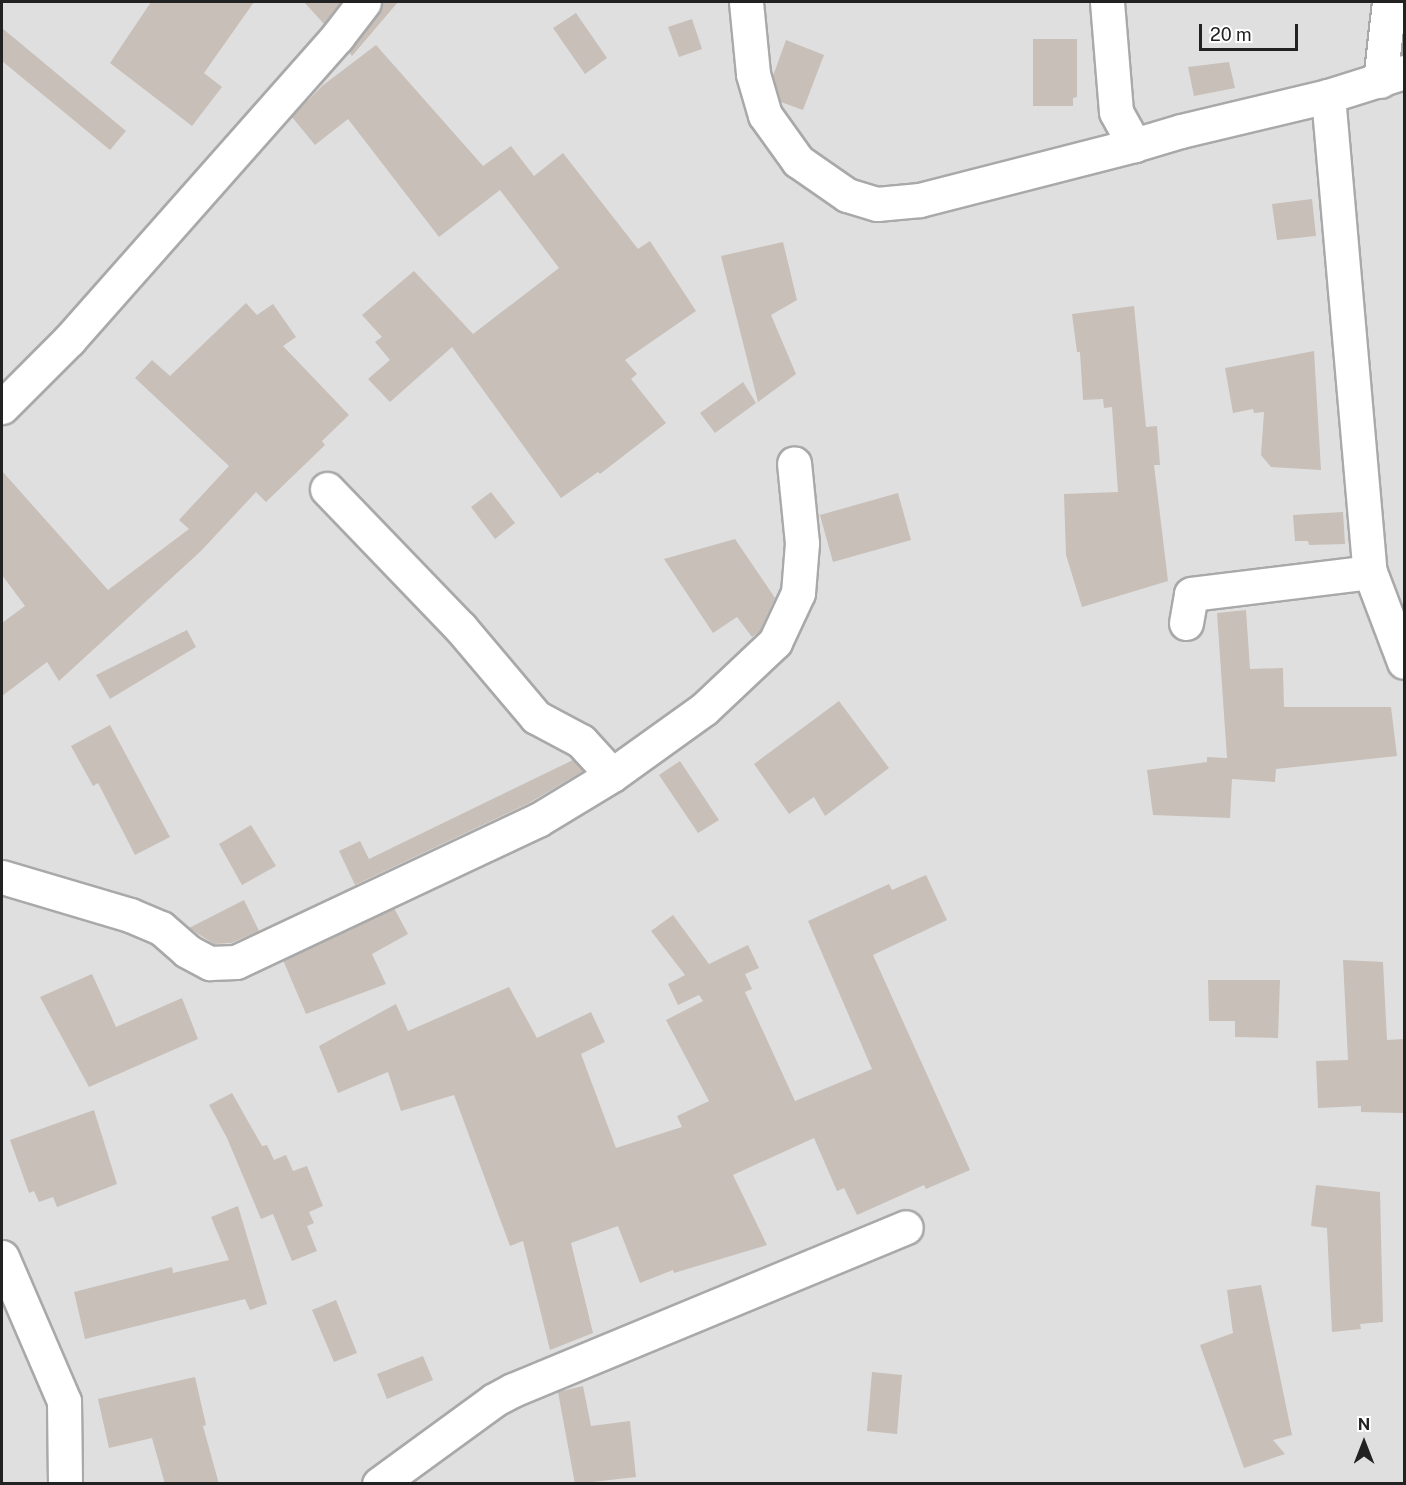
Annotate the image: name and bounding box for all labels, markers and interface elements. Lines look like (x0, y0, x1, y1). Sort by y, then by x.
scale bar (1202, 12, 1301, 50)
text: 20 m (1210, 24, 1252, 45)
north arrow (1334, 1413, 1394, 1473)
text: N (1358, 1415, 1370, 1434)

